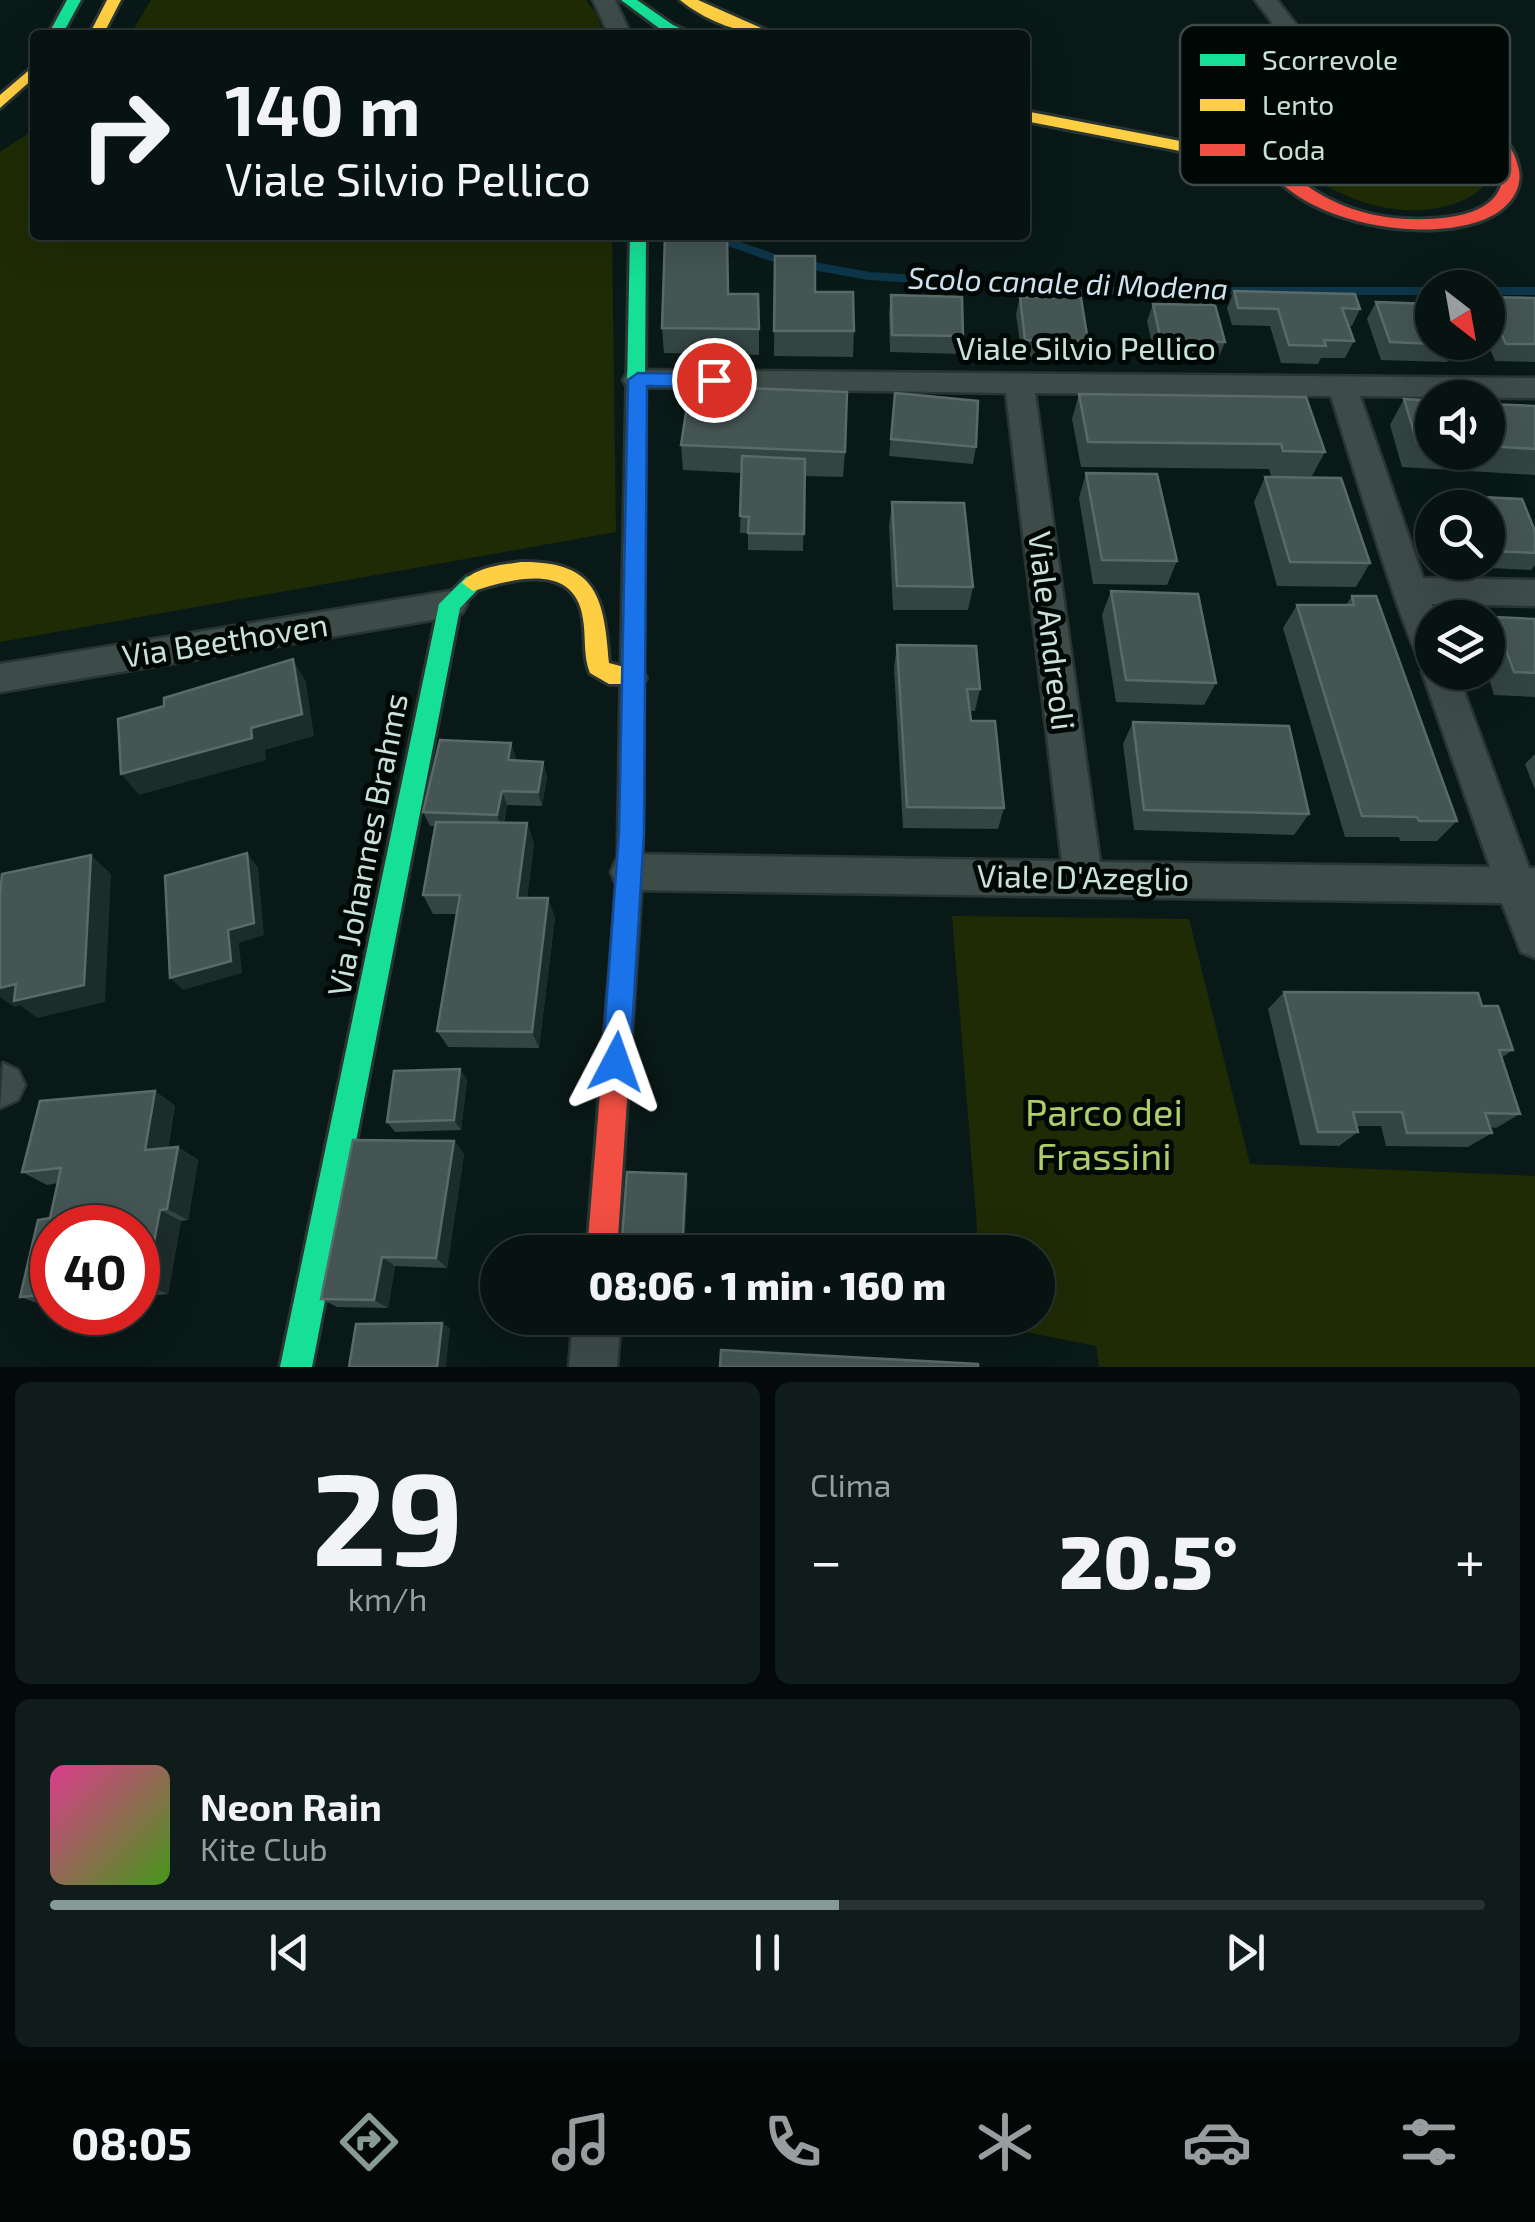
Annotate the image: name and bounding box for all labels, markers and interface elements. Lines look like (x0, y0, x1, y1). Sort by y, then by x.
legend (1180, 25, 1510, 185)
text: Scorrevole (1262, 42, 1398, 76)
text: 140 m (225, 66, 421, 150)
icon: right (60, 70, 190, 200)
text: Lento (1262, 87, 1334, 121)
text: Coda (1262, 132, 1325, 166)
text: Viale Silvio Pellico (225, 151, 591, 205)
water label: Scolo canale di Modena (907, 258, 1229, 306)
north arrow (1415, 270, 1505, 360)
map controls (1415, 270, 1505, 690)
street label: Viale Silvio Pellico (956, 328, 1216, 366)
pin (672, 338, 757, 423)
icon: arrive (687, 353, 742, 408)
button: sound (1415, 380, 1505, 470)
button: search (1415, 490, 1505, 580)
street label: Viale Andreoli (1022, 529, 1084, 732)
button: layers (1415, 600, 1505, 690)
street label: Via Beethoven (119, 604, 330, 674)
street label: Via Johannes Brahms (318, 690, 414, 999)
street label: Viale D'Azeglio (977, 855, 1190, 897)
position arrow (564, 1010, 668, 1114)
park label: Parco dei Frassini (1025, 1088, 1183, 1178)
speed limit sign: 40 (30, 1205, 160, 1335)
text: 08:06 · 1 min · 160 m (589, 1262, 946, 1308)
text: 29 (311, 1436, 464, 1592)
text: Clima (810, 1465, 891, 1503)
text: 20.5° (1059, 1514, 1238, 1604)
text: − (810, 1526, 842, 1592)
text: + (1455, 1526, 1485, 1592)
text: km/h (348, 1579, 427, 1617)
text: Neon Rain (200, 1783, 382, 1829)
text: Kite Club (200, 1829, 328, 1867)
icon: previous (262, 1925, 317, 1980)
icon: pause (740, 1925, 795, 1980)
icon: next (1218, 1925, 1273, 1980)
icon: directions (334, 2107, 404, 2177)
icon: music (546, 2107, 616, 2177)
icon: phone (758, 2107, 828, 2177)
icon: climate (970, 2107, 1040, 2177)
icon: car (1182, 2107, 1252, 2177)
icon: filters (1394, 2107, 1464, 2177)
text: 08:05 (71, 2115, 192, 2169)

